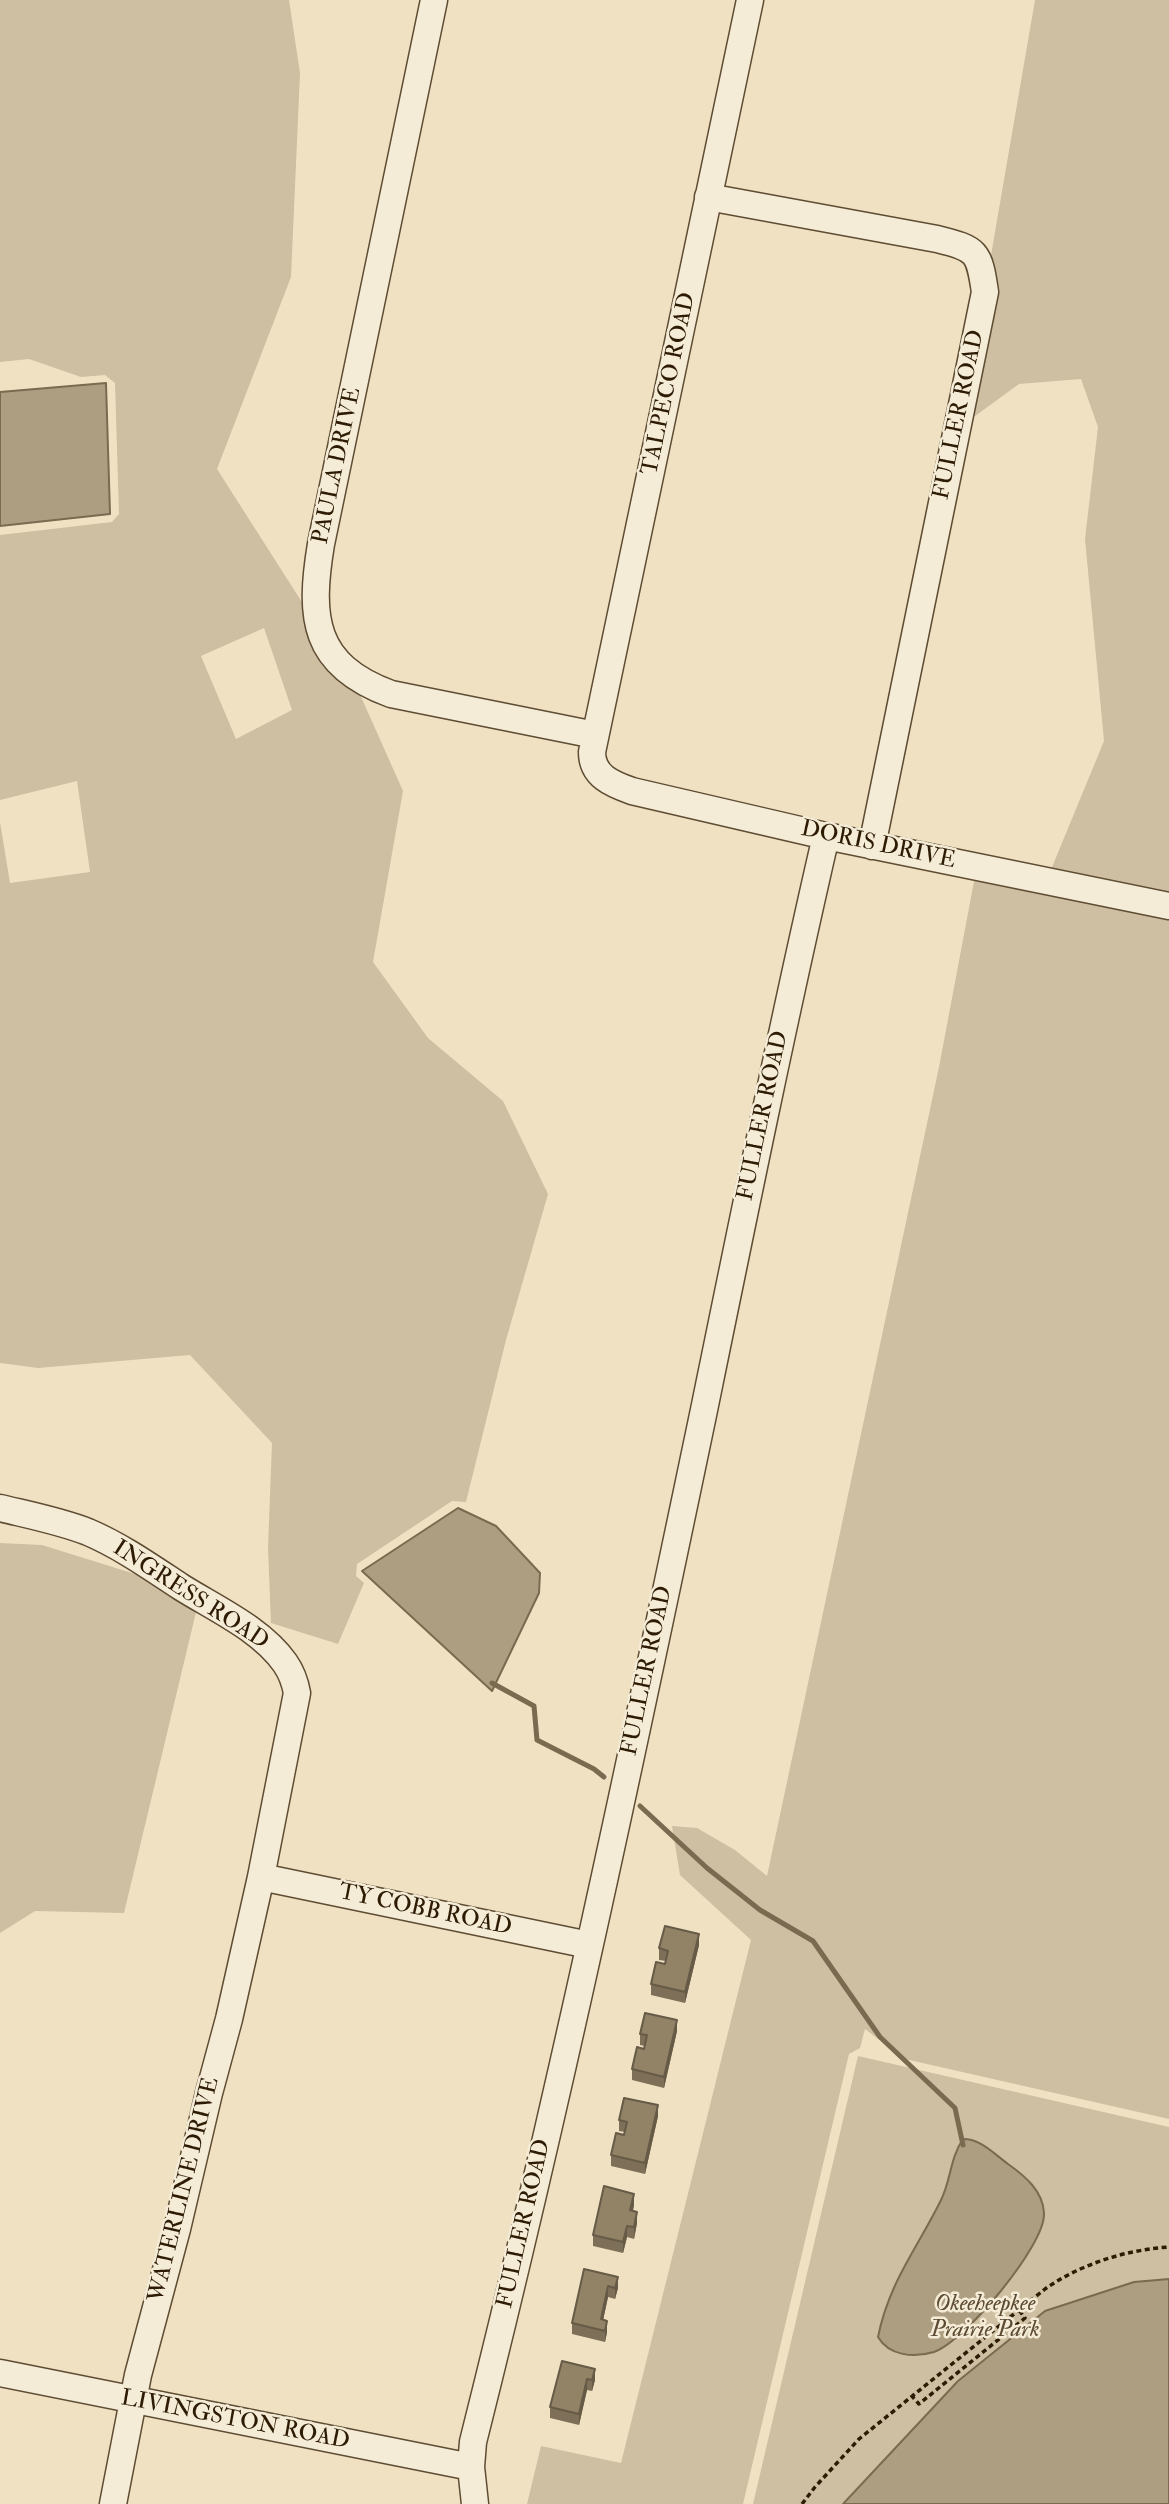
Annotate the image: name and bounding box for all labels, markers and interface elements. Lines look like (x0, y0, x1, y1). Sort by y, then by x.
street label: TALPECO ROAD (637, 290, 703, 478)
street label: FULLER ROAD (929, 328, 991, 502)
street label: PAULA DRIVE (308, 385, 368, 547)
street label: DORIS DRIVE (798, 816, 958, 876)
street label: FULLER ROAD (733, 1029, 795, 1203)
street label: INGRESS ROAD (107, 1535, 273, 1657)
street label: FULLER ROAD (617, 1584, 679, 1758)
street label: TY COBB ROAD (336, 1879, 514, 1943)
street label: WATERLINE DRIVE (144, 2075, 226, 2305)
street label: FULLER ROAD (492, 2137, 558, 2311)
park label: Okeeheepkee Prairie Park (931, 2291, 1039, 2345)
street label: LIVINGSTON ROAD (118, 2385, 352, 2457)

